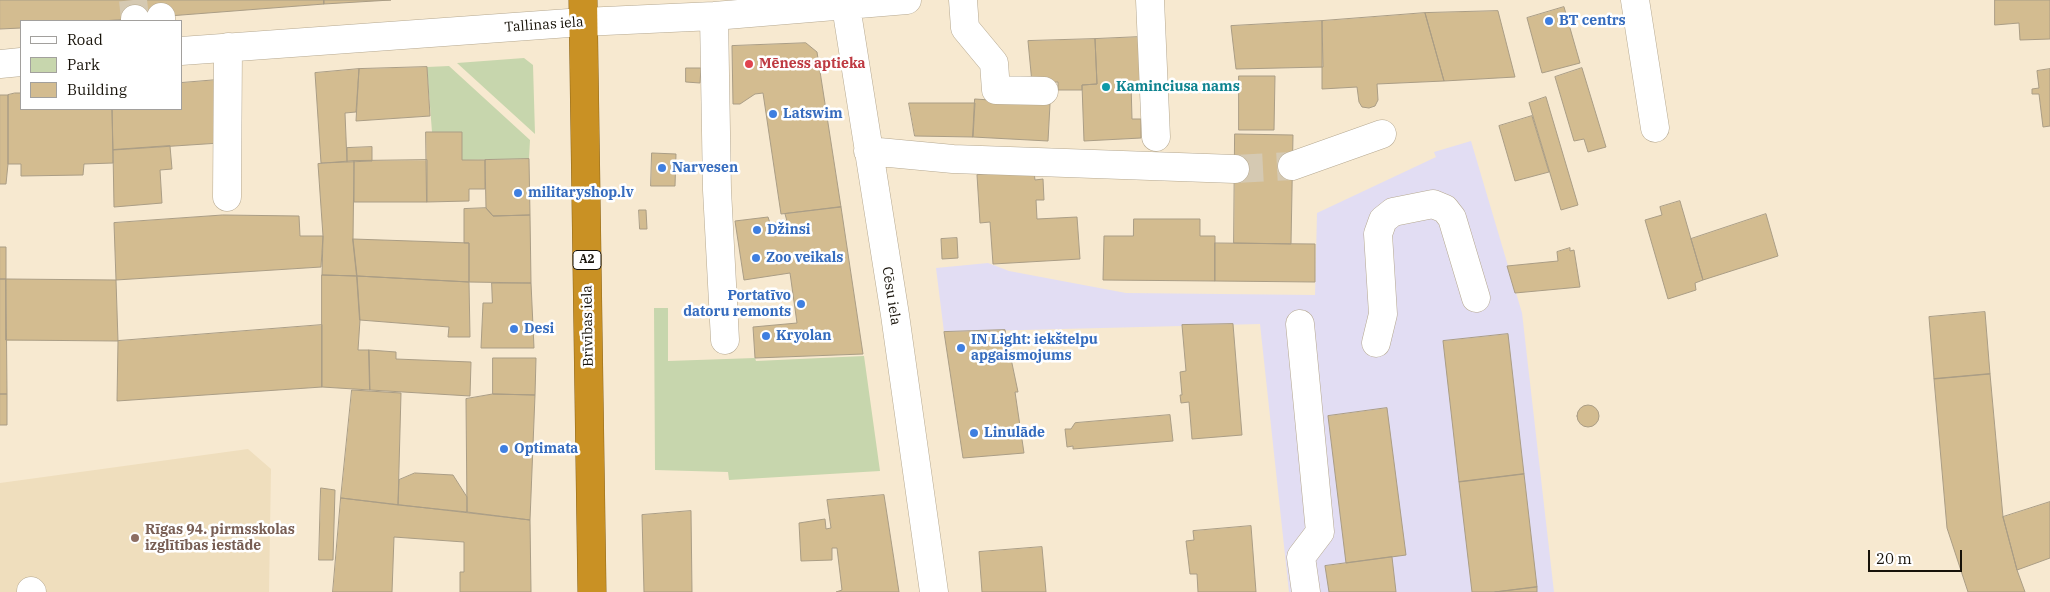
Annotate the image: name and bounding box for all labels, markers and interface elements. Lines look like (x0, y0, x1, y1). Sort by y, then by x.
place label: BT centrs (1559, 13, 1626, 29)
street label: Tallinas iela (504, 14, 584, 36)
marker: BT centrs (1543, 15, 1555, 27)
legend (20, 20, 182, 110)
text: Road (67, 30, 103, 49)
text: Park (67, 55, 100, 74)
place label: Mēness aptieka (759, 56, 866, 72)
marker: Mēness aptieka (743, 58, 755, 70)
place label: Kaminciusa nams (1116, 79, 1240, 95)
text: Building (67, 80, 127, 99)
marker: Kaminciusa nams (1100, 81, 1112, 93)
place label: Latswim (783, 106, 843, 122)
marker: Latswim (767, 108, 779, 120)
place label: Narvesen (672, 160, 738, 176)
marker: Narvesen (656, 162, 668, 174)
place label: militaryshop.lv (528, 185, 634, 201)
marker: militaryshop.lv (512, 187, 524, 199)
place label: Džinsi (767, 222, 811, 238)
marker: Džinsi (751, 224, 763, 236)
road number: A2 (573, 250, 601, 270)
place label: Zoo veikals (766, 250, 843, 266)
marker: Zoo veikals (750, 252, 762, 264)
street label: Cēsu iela (878, 266, 904, 326)
street label: Brīvības iela (579, 285, 597, 367)
place label: Portatīvo datoru remonts (683, 288, 791, 321)
marker: Portatīvo datoru remonts (795, 298, 807, 310)
place label: Desi (524, 321, 554, 337)
marker: Desi (508, 323, 520, 335)
place label: Kryolan (776, 328, 832, 344)
marker: Kryolan (760, 330, 772, 342)
place label: IN Light: iekštelpu apgaismojums (971, 332, 1098, 364)
marker: IN Light: iekštelpu apgaismojums (955, 342, 967, 354)
place label: Linulāde (984, 425, 1045, 441)
marker: Linulāde (968, 427, 980, 439)
place label: Optimata (514, 441, 578, 457)
marker: Optimata (498, 443, 510, 455)
place label: Rīgas 94. pirmsskolas izglītības iestāde (145, 522, 295, 554)
marker: Rīgas 94. pirmsskolas izglītības iestāde (129, 532, 141, 544)
scale bar (1870, 540, 1964, 572)
text: 20 m (1876, 549, 1912, 568)

